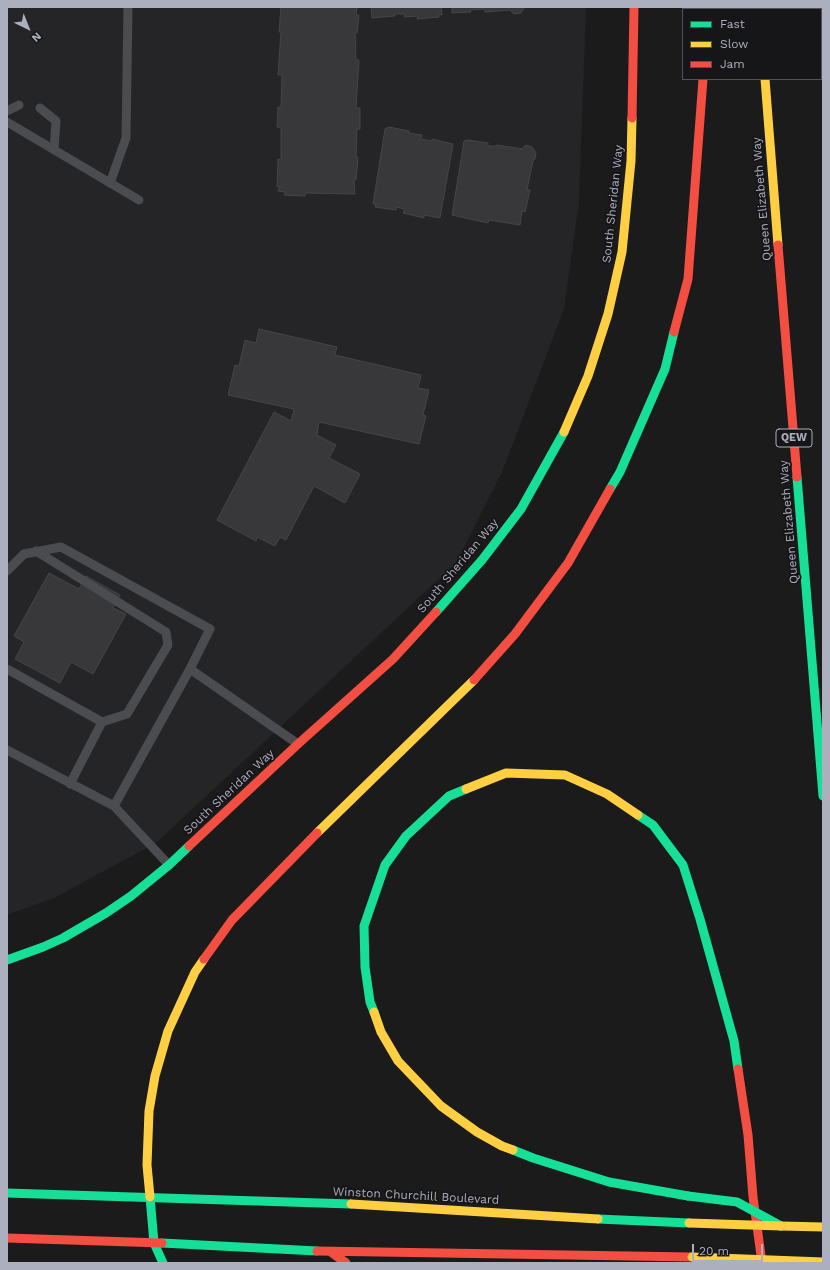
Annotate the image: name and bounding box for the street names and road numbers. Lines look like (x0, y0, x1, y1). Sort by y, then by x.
street label: Queen Elizabeth Way (749, 137, 775, 261)
street label: South Sheridan Way (600, 144, 626, 264)
road number: QEW (776, 429, 812, 447)
street label: Queen Elizabeth Way (776, 460, 802, 584)
street label: South Sheridan Way (414, 516, 502, 616)
street label: South Sheridan Way (181, 746, 277, 838)
street label: Winston Churchill Boulevard (332, 1184, 500, 1208)

